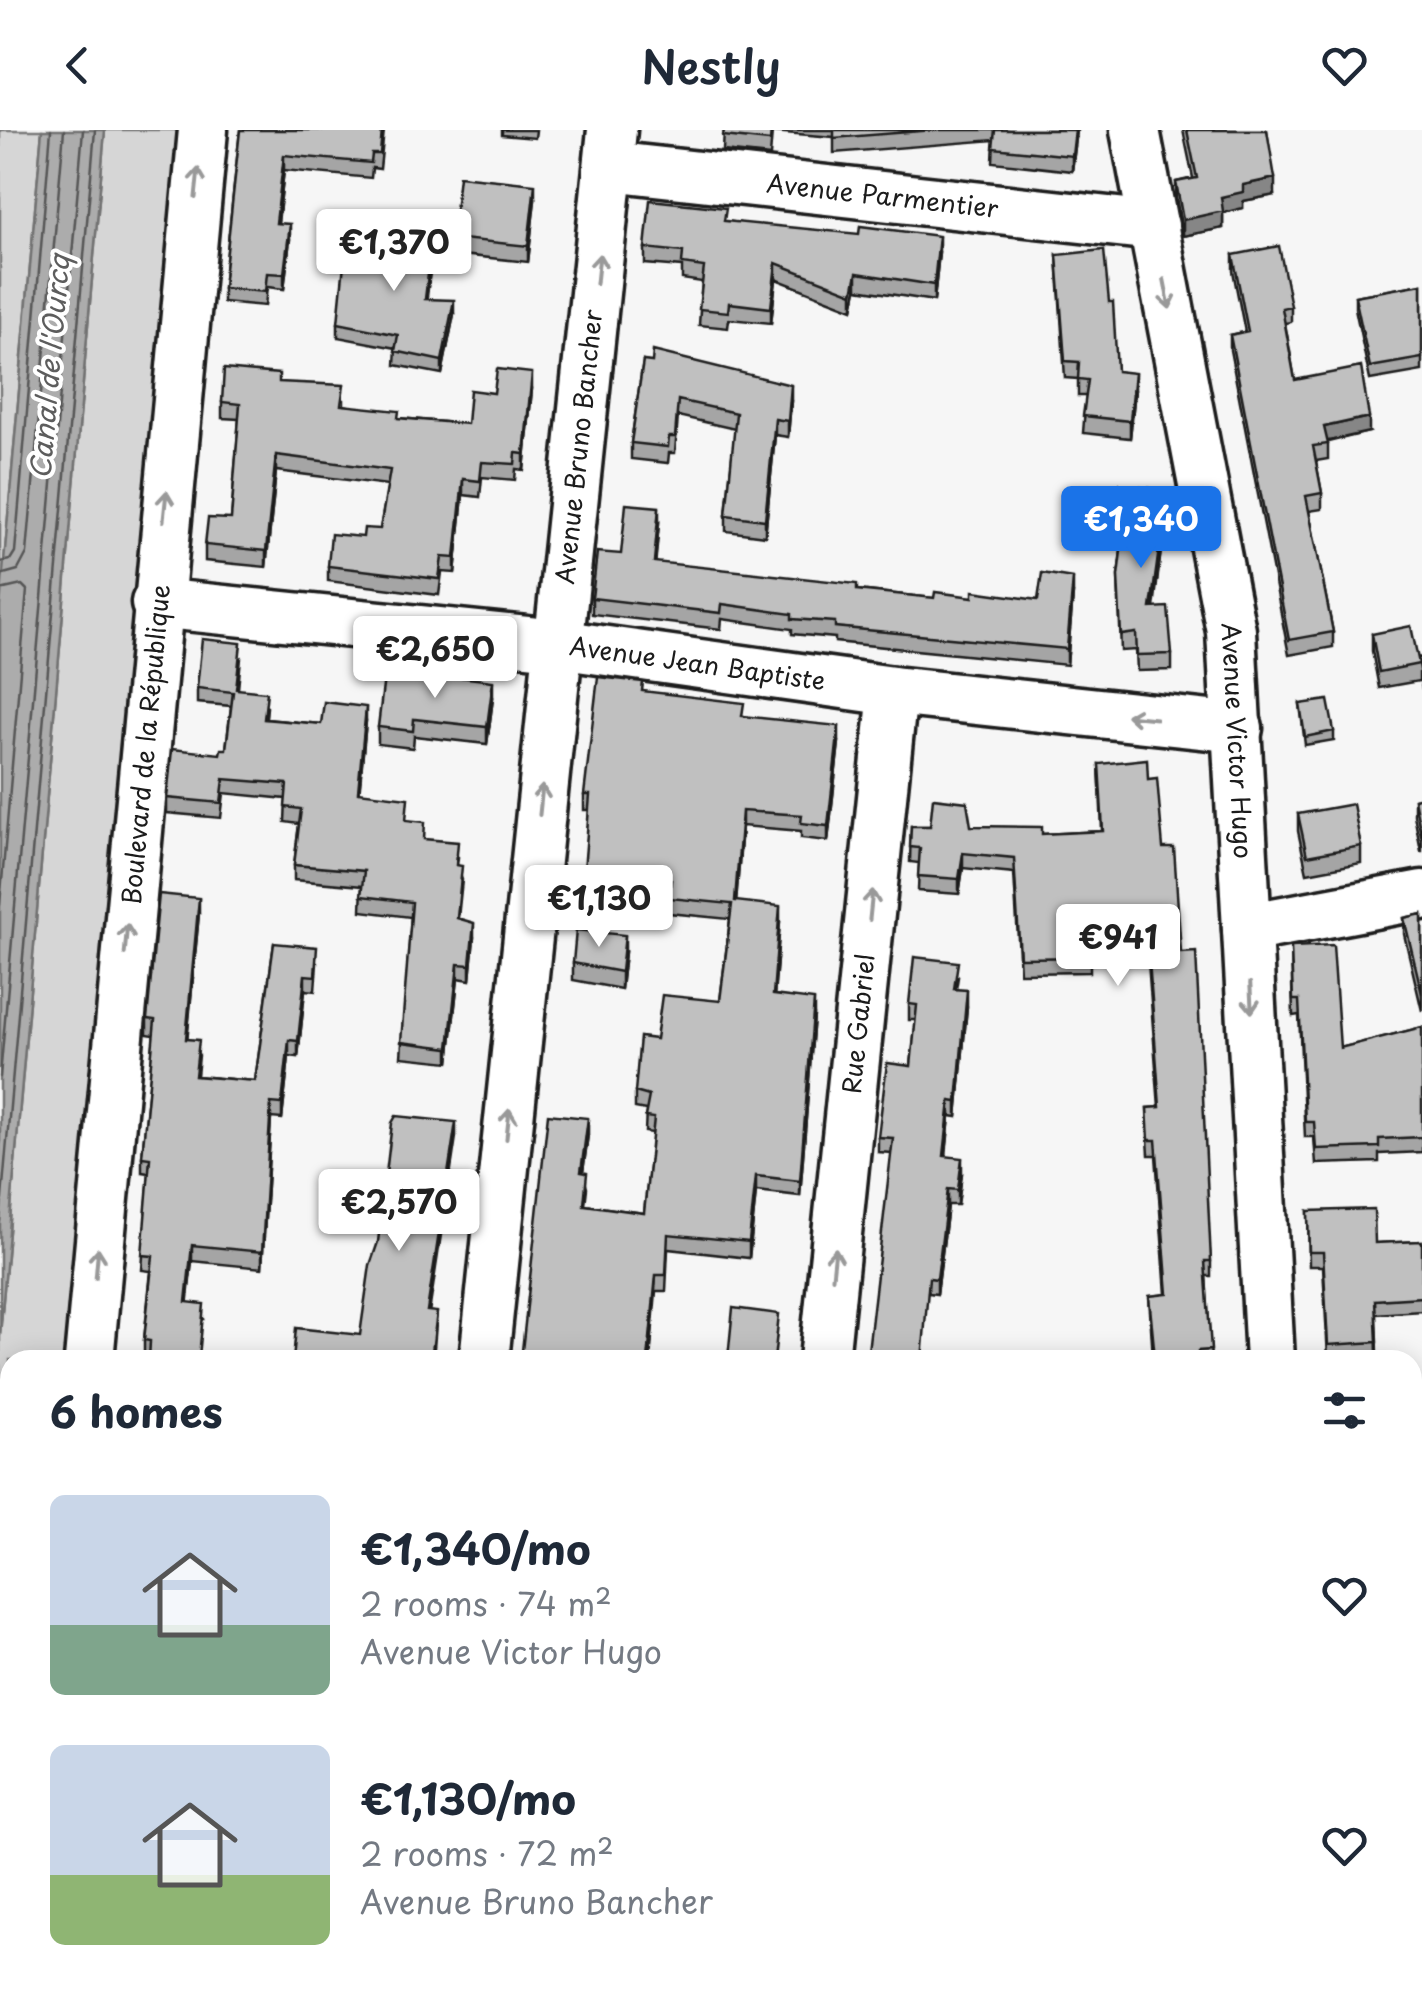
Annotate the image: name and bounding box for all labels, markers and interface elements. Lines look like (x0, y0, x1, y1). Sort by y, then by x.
text: Nestly (641, 31, 781, 99)
icon: back (50, 38, 105, 93)
icon: heart (1317, 38, 1372, 93)
street label: Avenue Parmentier (765, 163, 1001, 227)
one-way arrow (188, 167, 207, 199)
pin: €1,370 (313, 209, 475, 294)
text: €1,370 (338, 217, 450, 265)
water label: Canal de l'Ourcq (17, 250, 80, 481)
one-way arrow (589, 254, 608, 286)
one-way arrow (1158, 278, 1177, 310)
street label: Avenue Bruno Bancher (545, 307, 611, 586)
pin: €1,340 (1060, 486, 1222, 571)
one-way arrow (156, 491, 175, 523)
text: €1,340 (1083, 494, 1199, 542)
street label: Boulevard de la République (111, 583, 179, 906)
pin: €2,650 (354, 616, 516, 701)
street label: Avenue Victor Hugo (1213, 622, 1263, 860)
text: €2,650 (375, 624, 495, 672)
street label: Avenue Jean Baptiste (567, 626, 828, 699)
one-way arrow (1126, 708, 1158, 727)
one-way arrow (532, 785, 551, 817)
pin: €1,130 (518, 865, 680, 950)
text: €1,130 (547, 873, 651, 921)
one-way arrow (862, 889, 881, 922)
pin: €941 (1059, 904, 1177, 989)
text: €941 (1078, 912, 1158, 960)
one-way arrow (116, 924, 135, 956)
street label: Rue Gabriel (832, 952, 884, 1095)
one-way arrow (1242, 981, 1261, 1013)
one-way arrow (499, 1108, 518, 1140)
pin: €2,570 (318, 1169, 480, 1254)
text: €2,570 (341, 1177, 457, 1225)
one-way arrow (88, 1247, 107, 1279)
one-way arrow (825, 1247, 844, 1280)
text: 6 homes (50, 1379, 223, 1442)
icon: filters (1317, 1383, 1372, 1438)
text: €1,340/mo (360, 1516, 591, 1579)
icon: home (130, 1535, 250, 1655)
icon: heart (1317, 1568, 1372, 1623)
text: 2 rooms · 74 m² (360, 1579, 612, 1627)
text: Avenue Victor Hugo (360, 1627, 662, 1675)
text: €1,130/mo (360, 1766, 576, 1829)
icon: home (130, 1785, 250, 1905)
icon: heart (1317, 1818, 1372, 1873)
text: 2 rooms · 72 m² (360, 1829, 614, 1877)
text: Avenue Bruno Bancher (360, 1877, 713, 1925)

